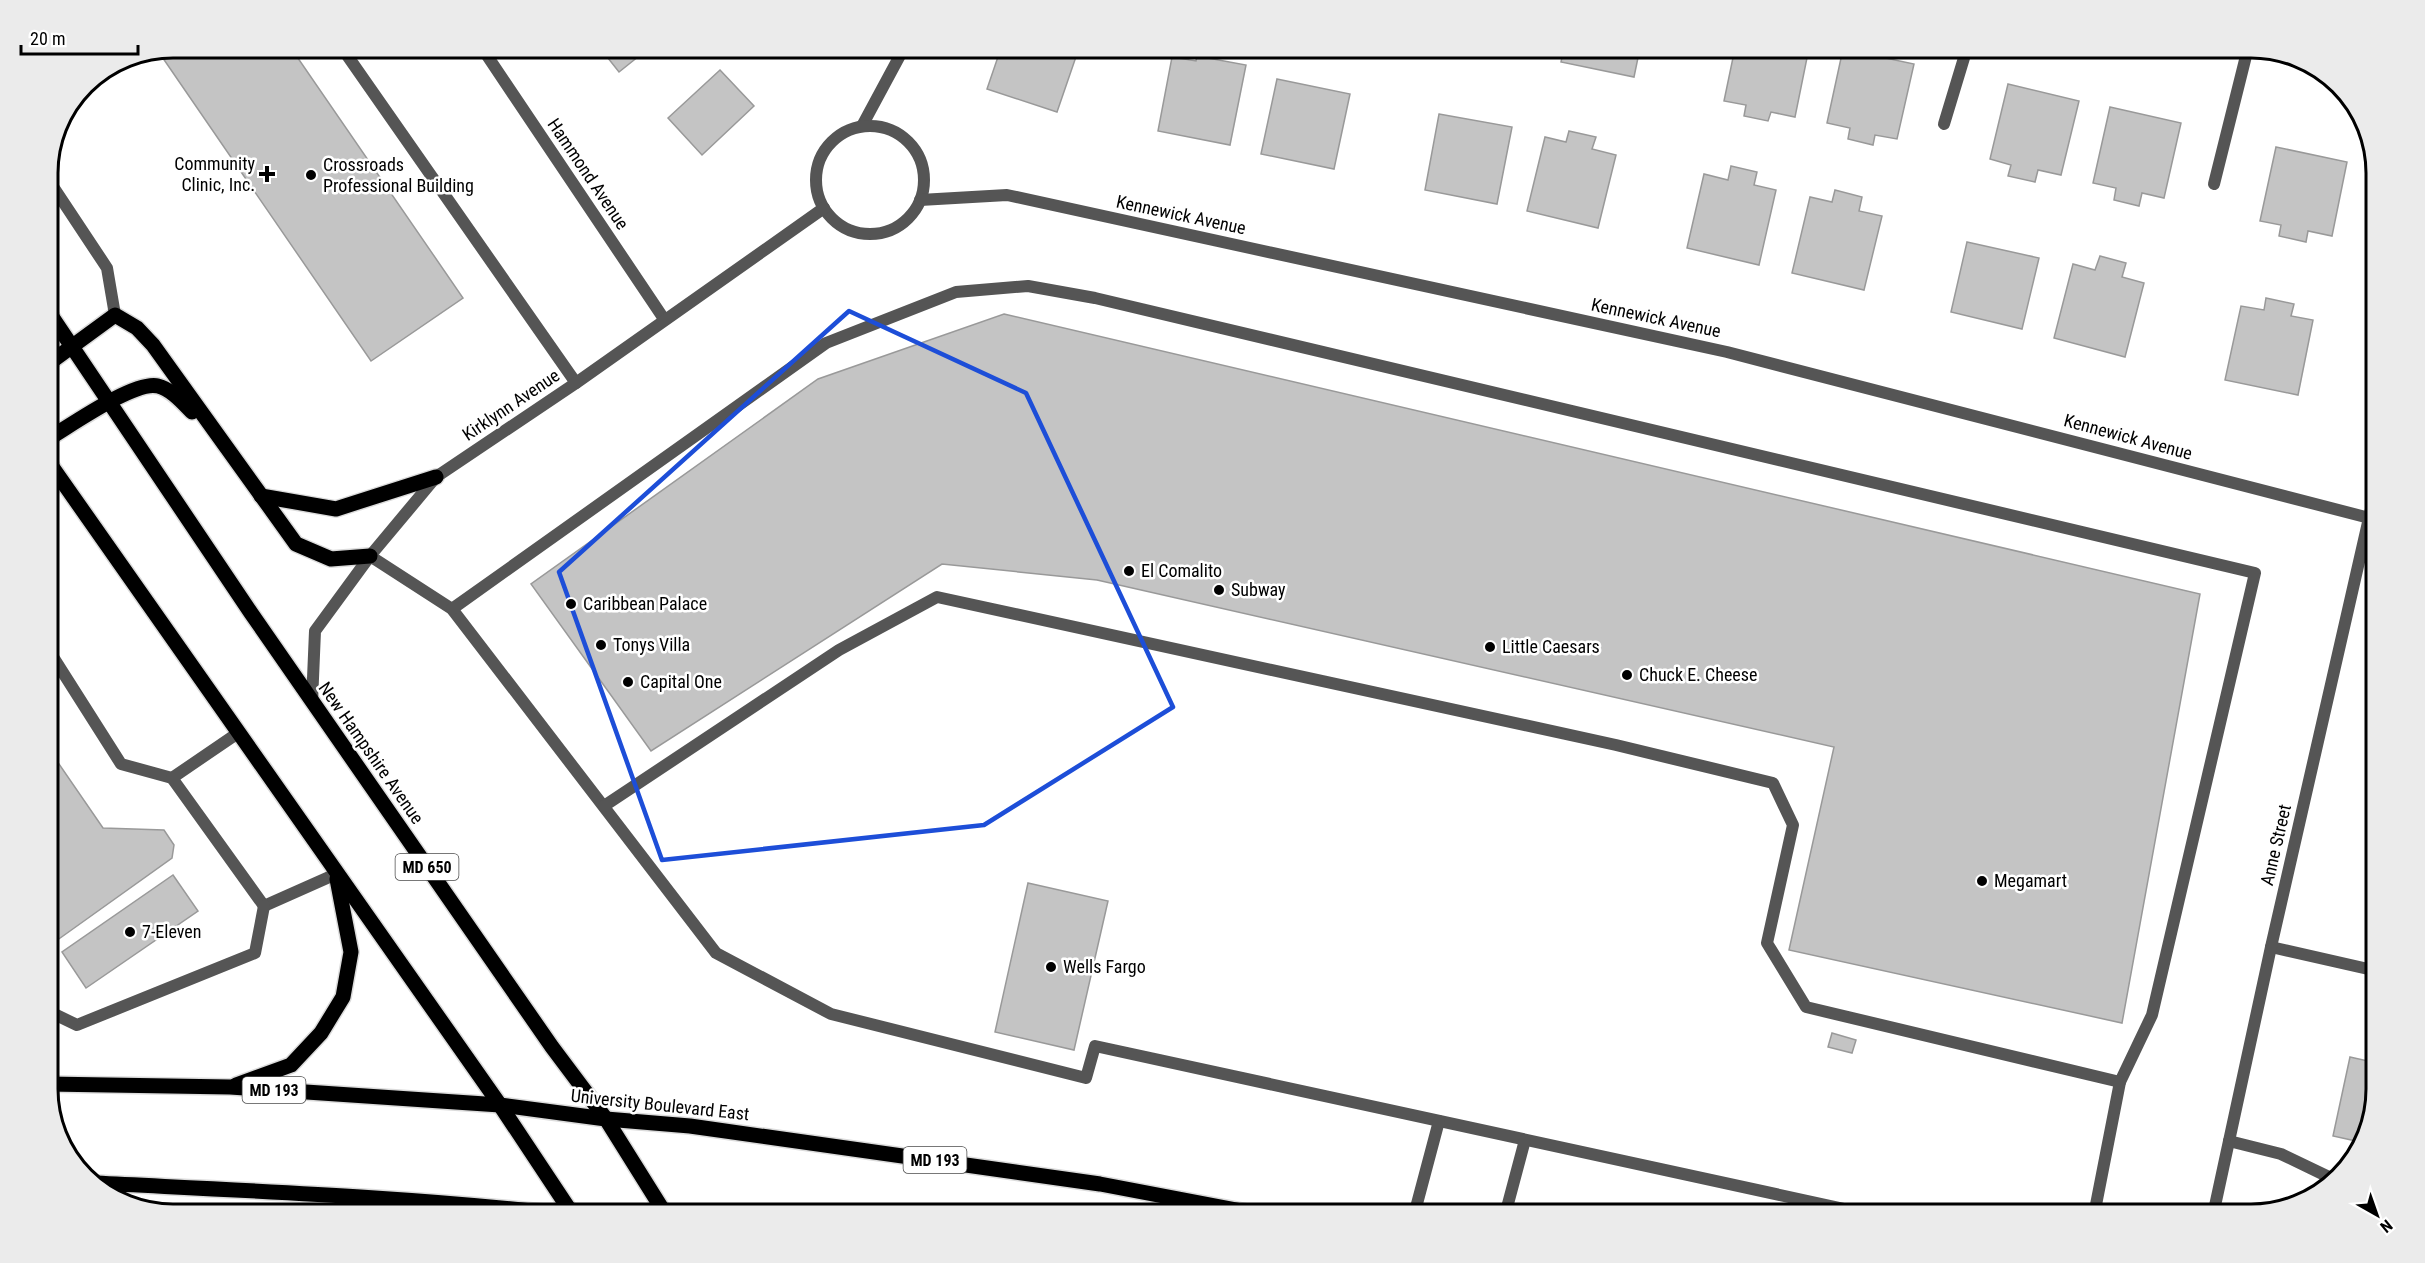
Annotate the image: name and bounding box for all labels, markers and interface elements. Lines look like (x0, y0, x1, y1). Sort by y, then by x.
scale bar (21, 18, 138, 56)
text: 20 m (30, 28, 65, 49)
street label: Hammond Avenue (543, 114, 633, 233)
place label: Community Clinic, Inc. (174, 153, 256, 195)
place label: Crossroads Professional Building (323, 154, 474, 196)
marker: Community Clinic, Inc. (260, 167, 274, 181)
marker: Crossroads Professional Building (304, 168, 318, 182)
street label: Kennewick Avenue (1114, 191, 1248, 239)
street label: Kennewick Avenue (1589, 294, 1723, 342)
street label: Kirklynn Avenue (458, 364, 563, 445)
street label: Kennewick Avenue (2062, 409, 2195, 464)
place label: El Comalito (1141, 560, 1222, 581)
marker: El Comalito (1122, 564, 1136, 578)
place label: Subway (1231, 579, 1286, 600)
marker: Subway (1212, 583, 1226, 597)
place label: Caribbean Palace (583, 593, 707, 614)
marker: Caribbean Palace (564, 597, 578, 611)
place label: Tonys Villa (613, 634, 690, 655)
place label: Little Caesars (1502, 636, 1600, 657)
marker: Tonys Villa (594, 638, 608, 652)
marker: Little Caesars (1483, 640, 1497, 654)
place label: Chuck E. Cheese (1639, 664, 1757, 685)
marker: Chuck E. Cheese (1620, 668, 1634, 682)
place label: Capital One (640, 671, 722, 692)
marker: Capital One (621, 675, 635, 689)
street label: New Hampshire Avenue (315, 678, 428, 828)
street label: Anne Street (2256, 802, 2295, 887)
road number: MD 650 (396, 854, 458, 880)
place label: Megamart (1994, 870, 2067, 891)
marker: Megamart (1975, 874, 1989, 888)
place label: 7-Eleven (142, 921, 202, 942)
marker: 7-Eleven (123, 925, 137, 939)
place label: Wells Fargo (1063, 956, 1146, 977)
marker: Wells Fargo (1044, 960, 1058, 974)
road number: MD 193 (242, 1077, 306, 1103)
street label: University Boulevard East (570, 1085, 750, 1124)
road number: MD 193 (904, 1147, 966, 1173)
north arrow (2347, 1185, 2407, 1245)
text: N (2376, 1216, 2396, 1237)

